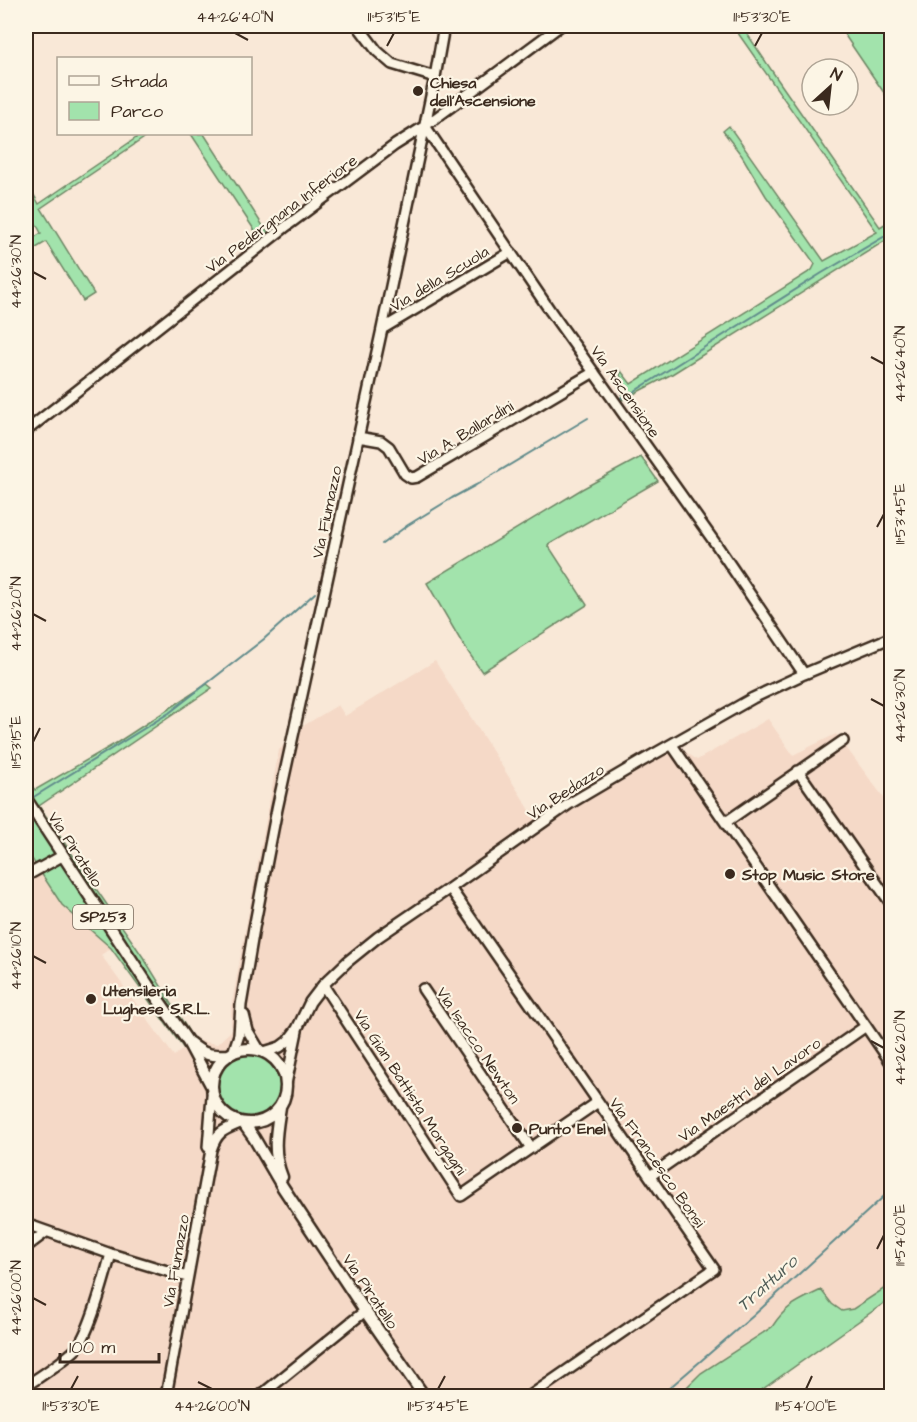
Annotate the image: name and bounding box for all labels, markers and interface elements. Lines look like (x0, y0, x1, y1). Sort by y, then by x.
text: 44°26'40"N (197, 7, 273, 28)
text: 11°53'15"E (368, 7, 421, 28)
text: 11°53'30"E (733, 7, 791, 28)
legend (57, 57, 252, 135)
north arrow (800, 57, 860, 117)
text: N (827, 62, 846, 87)
text: Strada (111, 69, 167, 94)
place label: Chiesa dell'Ascensione (429, 72, 536, 112)
marker: Chiesa dell'Ascensione (411, 84, 425, 98)
text: Parco (111, 99, 163, 124)
street label: Via Pedergnana Inferiore (201, 149, 363, 279)
text: 44°26'30"N (6, 235, 27, 309)
street label: Via della Scuola (386, 241, 493, 317)
text: 44°26'40"N (890, 326, 911, 402)
street label: Via Ascensione (585, 341, 665, 442)
street label: Via A. Ballardini (413, 395, 518, 470)
street label: Via Fiumazzo (306, 464, 348, 560)
text: 11°53'45"E (890, 483, 911, 545)
text: 44°26'20"N (6, 576, 27, 652)
text: 44°26'30"N (890, 669, 911, 743)
text: 11°53'15"E (6, 715, 27, 768)
street label: Via Bedazzo (523, 759, 609, 825)
street label: Via Piratello (43, 808, 108, 891)
place label: Stop Music Store (741, 864, 875, 886)
marker: Stop Music Store (723, 867, 737, 881)
road number: SP253 (73, 905, 133, 929)
text: 44°26'10"N (6, 922, 27, 990)
place label: Utensileria Lughese S.R.L. (103, 980, 210, 1022)
street label: Via Isacco Newton (431, 983, 525, 1108)
marker: Utensileria Lughese S.R.L. (84, 992, 98, 1006)
street label: Via Gian Battista Morgagni (348, 1006, 472, 1181)
text: 44°26'20"N (890, 1010, 911, 1086)
street label: Via Maestri del Lavoro (674, 1032, 825, 1147)
street label: Via Francesco Bonsi (604, 1093, 711, 1233)
place label: Punto Enel (529, 1118, 606, 1140)
marker: Punto Enel (510, 1121, 524, 1135)
text: 11°54'00"E (890, 1204, 911, 1266)
street label: Via Fiumazzo (157, 1213, 195, 1309)
water label: Tratturo (731, 1248, 805, 1317)
street label: Via Piratello (337, 1250, 403, 1333)
text: 44°26'00"N (6, 1260, 27, 1336)
scale bar (60, 1326, 159, 1364)
text: 100 m (69, 1335, 115, 1360)
text: 11°53'30"E (42, 1396, 100, 1417)
text: 44°26'00"N (174, 1396, 250, 1417)
text: 11°53'45"E (407, 1396, 469, 1417)
text: 11°54'00"E (775, 1396, 837, 1417)

